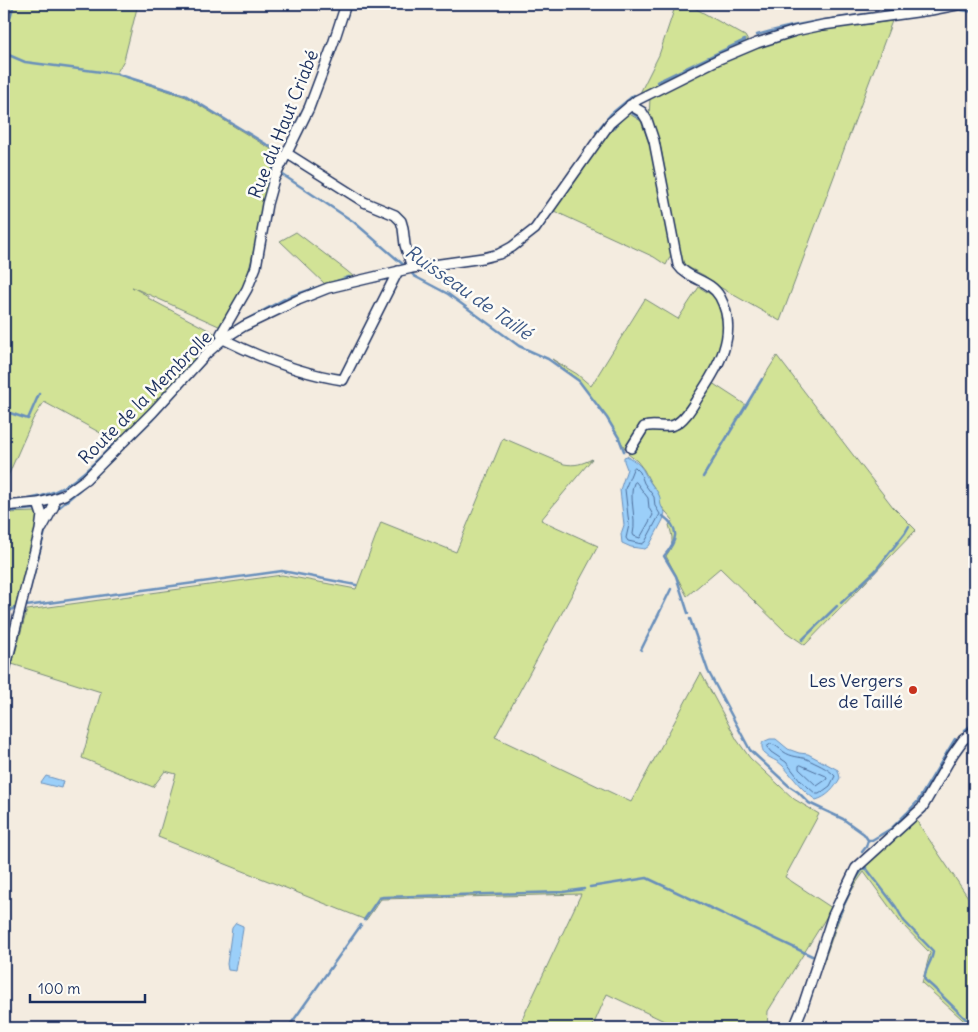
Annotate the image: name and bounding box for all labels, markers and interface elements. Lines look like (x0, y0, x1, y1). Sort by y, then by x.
street label: Rue du Haut Criabé (243, 46, 323, 202)
water label: Ruisseau de Taillé (401, 239, 539, 346)
street label: Route de la Membrolle (73, 325, 217, 469)
place label: Les Vergers de Taillé (809, 669, 903, 713)
marker: Les Vergers de Taillé (907, 684, 919, 696)
scale bar (30, 972, 145, 1004)
text: 100 m (38, 979, 80, 998)

